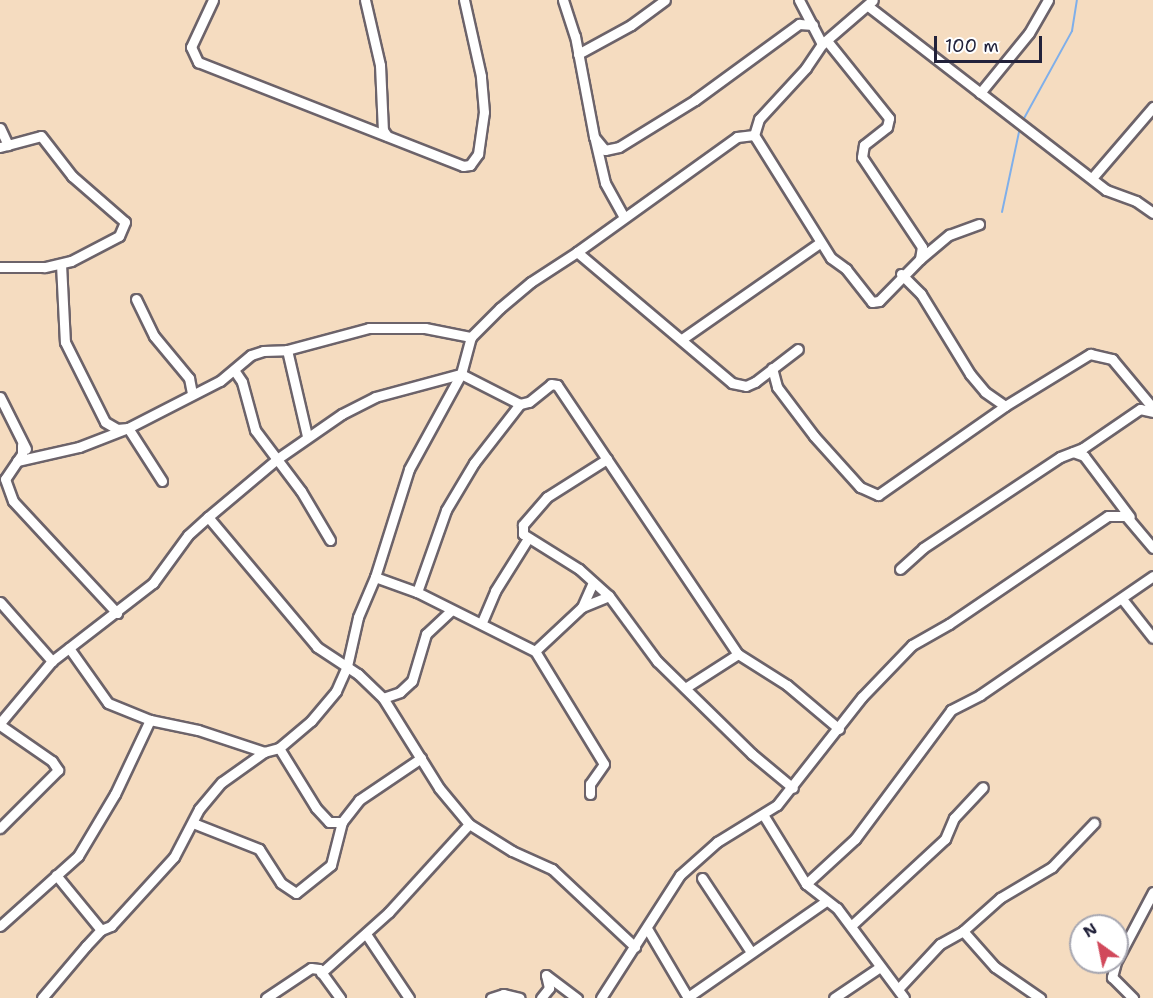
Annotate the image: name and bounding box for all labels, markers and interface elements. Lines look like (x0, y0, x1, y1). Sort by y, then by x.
scale bar (937, 24, 1045, 62)
text: 100 m (945, 34, 999, 58)
north arrow (1069, 914, 1129, 974)
text: N (1079, 918, 1101, 942)

